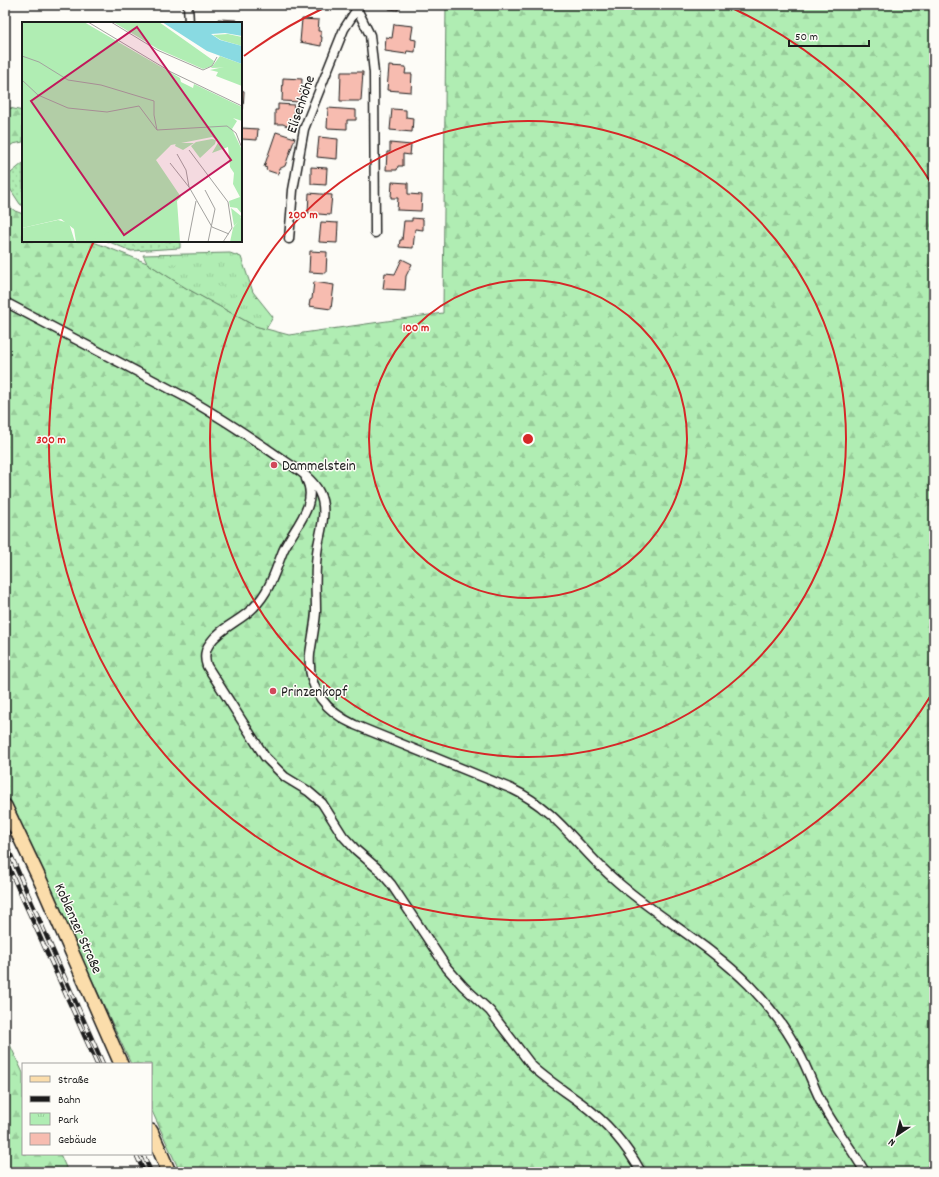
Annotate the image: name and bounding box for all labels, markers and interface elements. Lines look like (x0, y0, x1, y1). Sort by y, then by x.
inset map (22, 22, 242, 242)
scale bar (789, 22, 869, 48)
text: 50 m (795, 29, 818, 46)
street label: Elisenhöhe (282, 72, 322, 137)
text: 200 m (288, 207, 318, 224)
text: 100 m (403, 320, 429, 337)
text: 300 m (36, 432, 66, 449)
centre of rings (521, 432, 535, 446)
place label: Dammelstein (282, 456, 356, 478)
marker: Dammelstein (269, 460, 279, 470)
place label: Prinzenkopf (281, 682, 348, 704)
marker: Prinzenkopf (268, 686, 278, 696)
street label: Koblenzer Straße (47, 880, 107, 978)
legend (22, 1063, 152, 1155)
text: Straße (58, 1072, 89, 1089)
text: Bahn (58, 1092, 81, 1109)
text: Park (58, 1112, 79, 1129)
north arrow (877, 1115, 917, 1155)
text: Gebäude (58, 1132, 97, 1149)
text: N (885, 1133, 899, 1150)

